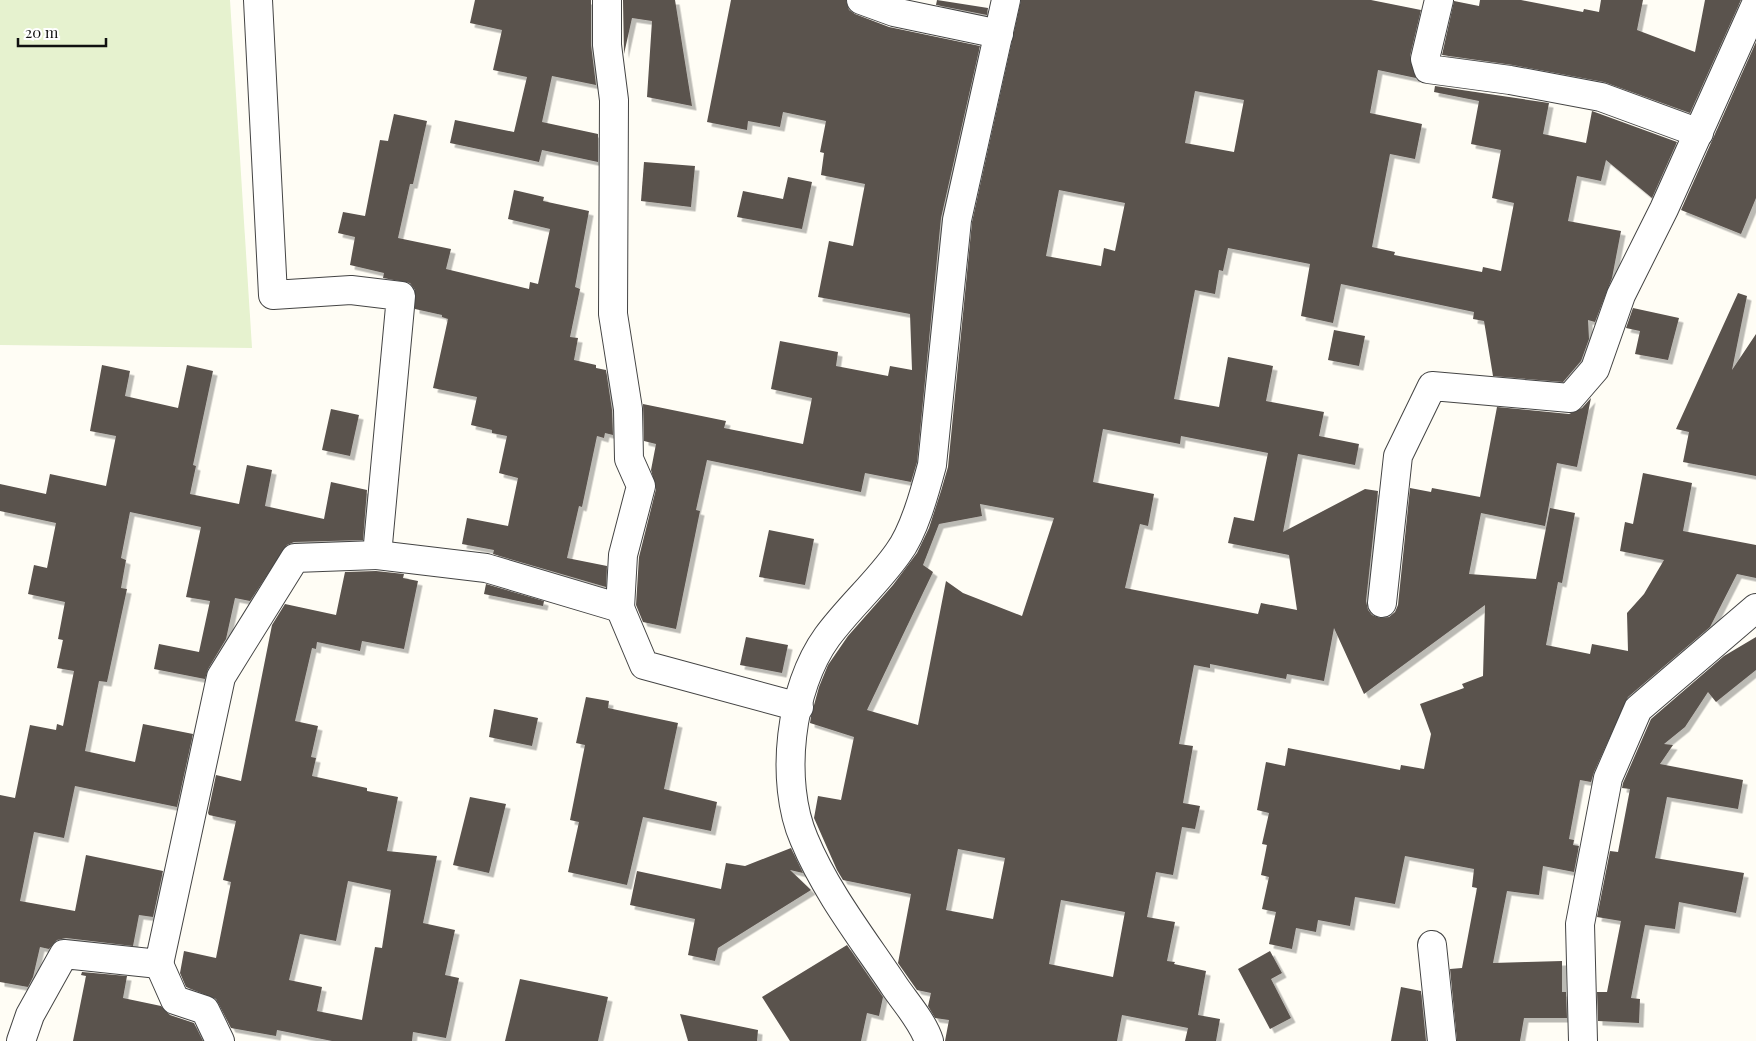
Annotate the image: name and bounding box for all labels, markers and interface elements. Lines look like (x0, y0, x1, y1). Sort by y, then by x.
scale bar (18, 15, 105, 47)
text: 20 m (25, 22, 59, 42)

